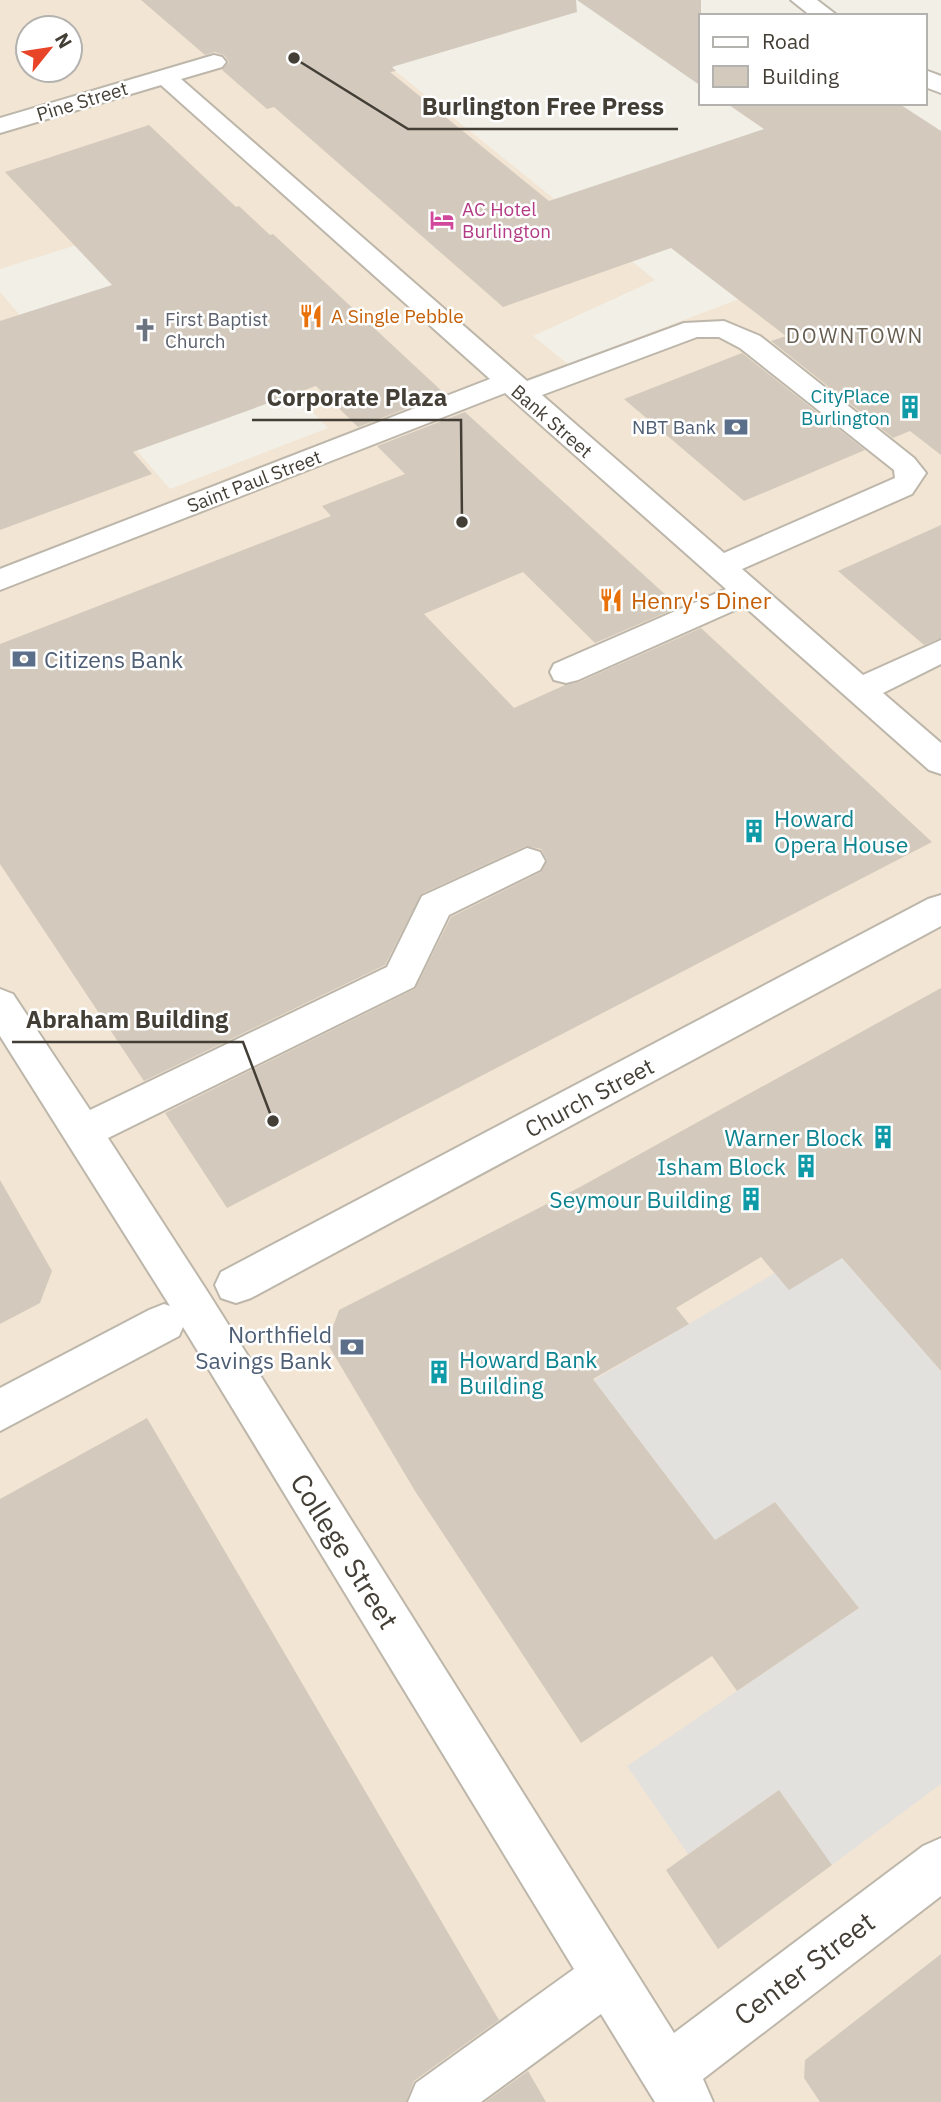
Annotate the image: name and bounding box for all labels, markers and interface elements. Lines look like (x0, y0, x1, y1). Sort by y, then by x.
north arrow (14, 14, 84, 84)
legend (699, 14, 927, 105)
text: Road (762, 27, 810, 55)
text: N (50, 29, 78, 52)
text: Building (762, 62, 839, 90)
street label: Pine Street (34, 76, 130, 126)
callout: Burlington Free Press (408, 84, 678, 129)
text: Burlington Free Press (422, 90, 664, 122)
place label: AC Hotel Burlington (462, 197, 551, 243)
hotel icon: AC Hotel Burlington (428, 206, 456, 234)
restaurant icon: A Single Pebble (297, 302, 325, 330)
place label: A Single Pebble (331, 304, 464, 328)
place label: First Baptist Church (165, 307, 268, 353)
church icon: First Baptist Church (131, 316, 159, 344)
district label: DOWNTOWN (786, 321, 924, 349)
callout: Corporate Plaza (252, 375, 461, 420)
street label: Bank Street (506, 379, 598, 463)
text: Corporate Plaza (267, 381, 447, 413)
place label: CityPlace Burlington (801, 384, 890, 430)
building icon: CityPlace Burlington (896, 393, 924, 421)
bank icon: NBT Bank (722, 413, 750, 441)
place label: NBT Bank (632, 415, 716, 439)
street label: Saint Paul Street (183, 444, 325, 518)
place label: Henry's Diner (631, 585, 772, 615)
restaurant icon: Henry's Diner (597, 586, 625, 614)
place label: Citizens Bank (44, 644, 183, 674)
bank icon: Citizens Bank (10, 645, 38, 673)
place label: Howard Opera House (774, 803, 908, 859)
building icon: Howard Opera House (740, 817, 768, 845)
callout: Abraham Building (12, 997, 243, 1042)
text: Abraham Building (26, 1003, 229, 1035)
street label: Church Street (519, 1050, 659, 1144)
place label: Warner Block (725, 1122, 863, 1152)
building icon: Warner Block (869, 1123, 897, 1151)
place label: Isham Block (657, 1151, 786, 1181)
building icon: Isham Block (792, 1152, 820, 1180)
place label: Seymour Building (549, 1184, 731, 1214)
building icon: Seymour Building (737, 1185, 765, 1213)
place label: Northfield Savings Bank (195, 1319, 332, 1375)
bank icon: Northfield Savings Bank (338, 1333, 366, 1361)
place label: Howard Bank Building (459, 1344, 597, 1400)
building icon: Howard Bank Building (425, 1358, 453, 1386)
street label: College Street (282, 1466, 408, 1636)
street label: Center Street (726, 1903, 882, 2033)

